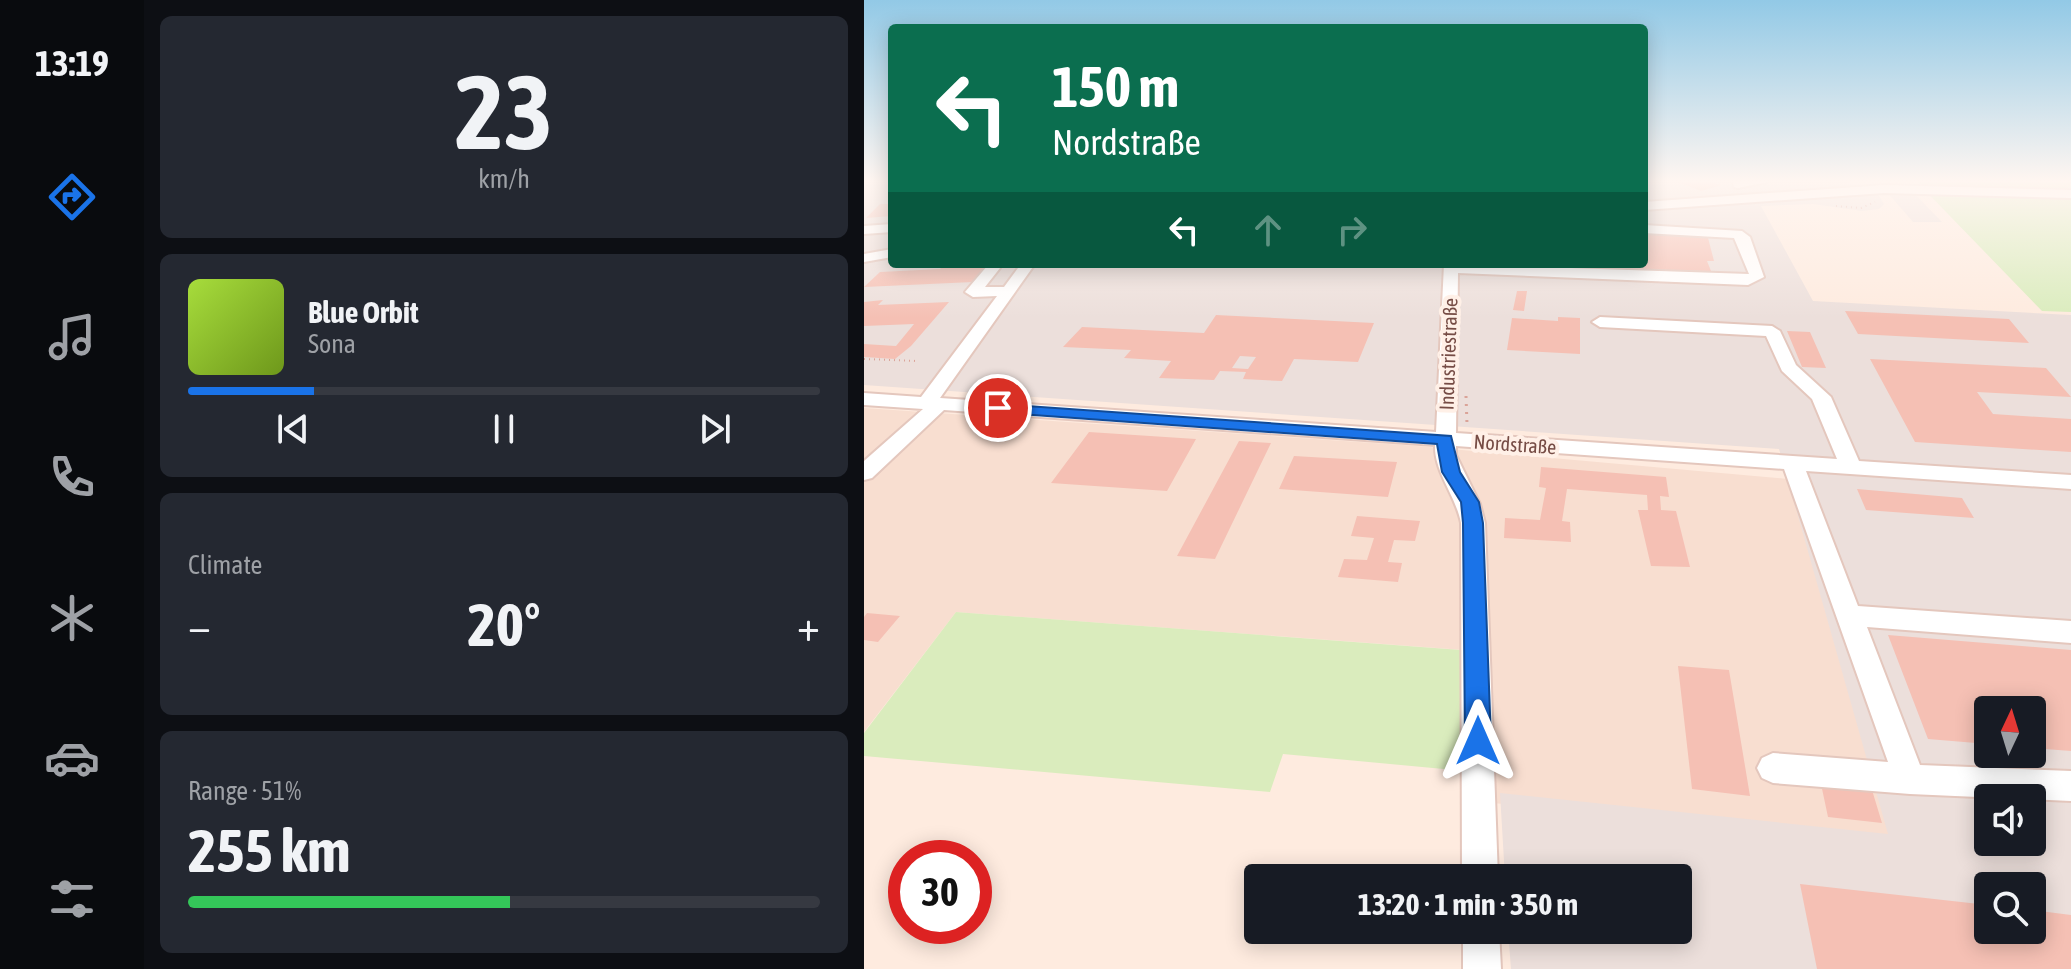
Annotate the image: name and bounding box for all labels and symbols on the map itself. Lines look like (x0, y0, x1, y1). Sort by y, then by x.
street label: Industriestraße (1435, 297, 1461, 411)
pin (964, 374, 1032, 442)
street label: Nordstraße (1473, 430, 1557, 458)
north arrow (1974, 696, 2046, 768)
position arrow (1436, 699, 1520, 783)
speed limit sign: 30 (888, 840, 992, 944)

